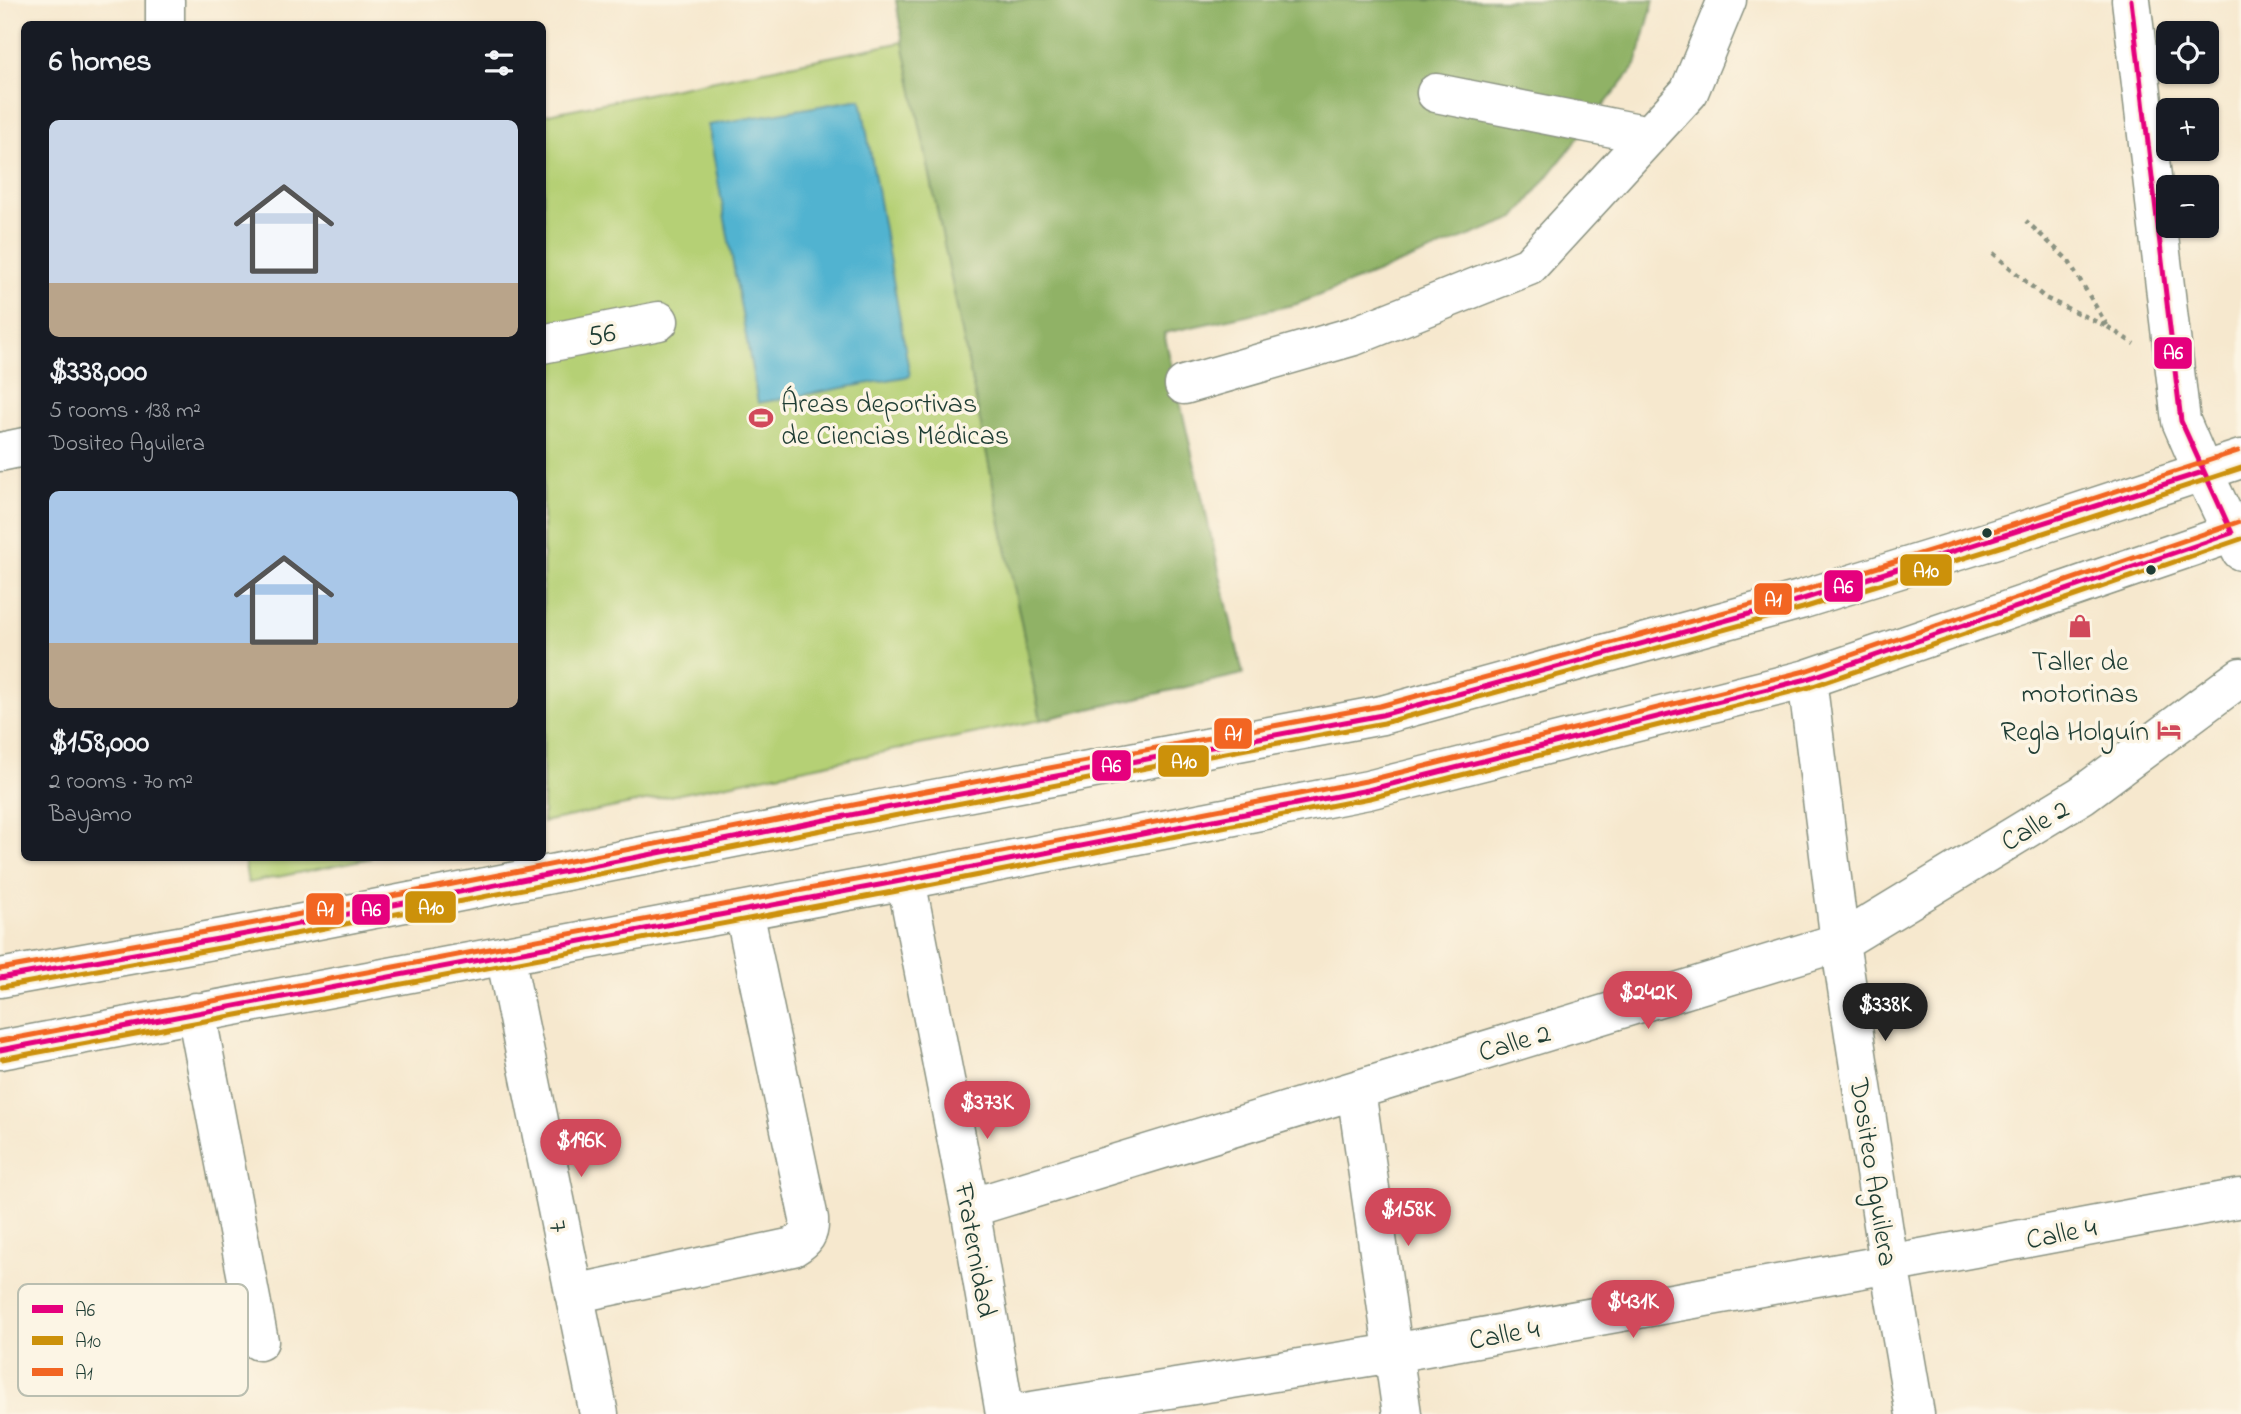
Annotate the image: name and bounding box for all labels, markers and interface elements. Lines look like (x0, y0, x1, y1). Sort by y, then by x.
map controls (2156, 21, 2219, 238)
button: locate (2156, 21, 2219, 84)
text: 6 homes (49, 41, 152, 85)
icon: filters (480, 44, 518, 82)
button: + (2156, 98, 2219, 161)
icon: home (221, 166, 347, 292)
button: − (2156, 175, 2219, 238)
street label: 56 (584, 314, 619, 359)
line badge: A6 (2153, 336, 2193, 370)
text: A6 (2163, 341, 2184, 368)
text: $338,000 (49, 351, 147, 395)
place label: Áreas deportivas de Ciencias Médicas (781, 385, 1009, 458)
text: 5 rooms · 138 m² (49, 395, 201, 428)
sports icon: Áreas deportivas de Ciencias Médicas (747, 404, 775, 432)
text: Dositeo Aguilera (49, 428, 205, 461)
unlabelled marker (1980, 526, 1994, 540)
icon: home (221, 537, 347, 663)
line badge: A10 (1899, 553, 1953, 587)
text: A10 (1913, 559, 1940, 586)
unlabelled marker (2144, 563, 2158, 577)
line badge: A6 (1823, 569, 1864, 603)
text: A6 (1833, 575, 1854, 602)
line badge: A1 (1753, 582, 1793, 616)
text: A1 (1764, 588, 1782, 615)
shop icon: Taller de motorinas (2066, 612, 2094, 640)
place label: Taller de motorinas (2021, 643, 2139, 716)
place label: Regla Holguín (2001, 713, 2149, 754)
hotel icon: Regla Holguín (2155, 716, 2183, 744)
line badge: A1 (1213, 717, 1253, 750)
text: $158,000 (49, 722, 149, 766)
text: A1 (1224, 722, 1242, 749)
line badge: A10 (1157, 744, 1210, 778)
line badge: A6 (1091, 749, 1132, 782)
text: A10 (1171, 750, 1198, 777)
text: A6 (1101, 754, 1122, 781)
text: 2 rooms · 70 m² (49, 766, 193, 799)
street label: Calle 2 (1994, 790, 2078, 863)
text: Bayamo (49, 799, 132, 832)
line badge: A10 (404, 890, 457, 924)
line badge: A1 (305, 892, 345, 926)
line badge: A6 (351, 893, 391, 926)
text: A10 (418, 896, 445, 923)
text: A1 (316, 898, 334, 925)
text: A6 (361, 898, 382, 925)
pin: $242K (1599, 972, 1697, 1031)
text: $242K (1619, 977, 1677, 1010)
pin: $338K (1836, 984, 1934, 1043)
text: $338K (1859, 989, 1911, 1022)
street label: Calle 2 (1474, 1014, 1556, 1075)
street label: Dositeo Aguilera (1836, 1075, 1907, 1269)
pin: $373K (938, 1082, 1036, 1141)
text: $373K (960, 1087, 1014, 1120)
pin: $196K (532, 1120, 630, 1179)
text: $196K (556, 1125, 606, 1158)
street label: Fraternidad (941, 1179, 1006, 1321)
pin: $158K (1359, 1188, 1457, 1248)
text: $158K (1381, 1194, 1435, 1227)
street label: Calle 4 (2023, 1208, 2101, 1262)
street label: 7 (535, 1217, 578, 1237)
pin: $431K (1584, 1280, 1682, 1340)
legend (18, 1284, 248, 1396)
text: $431K (1607, 1286, 1659, 1319)
text: A6 (75, 1298, 95, 1325)
street label: Calle 4 (1466, 1310, 1544, 1363)
text: A10 (75, 1329, 101, 1356)
text: A1 (75, 1361, 93, 1388)

